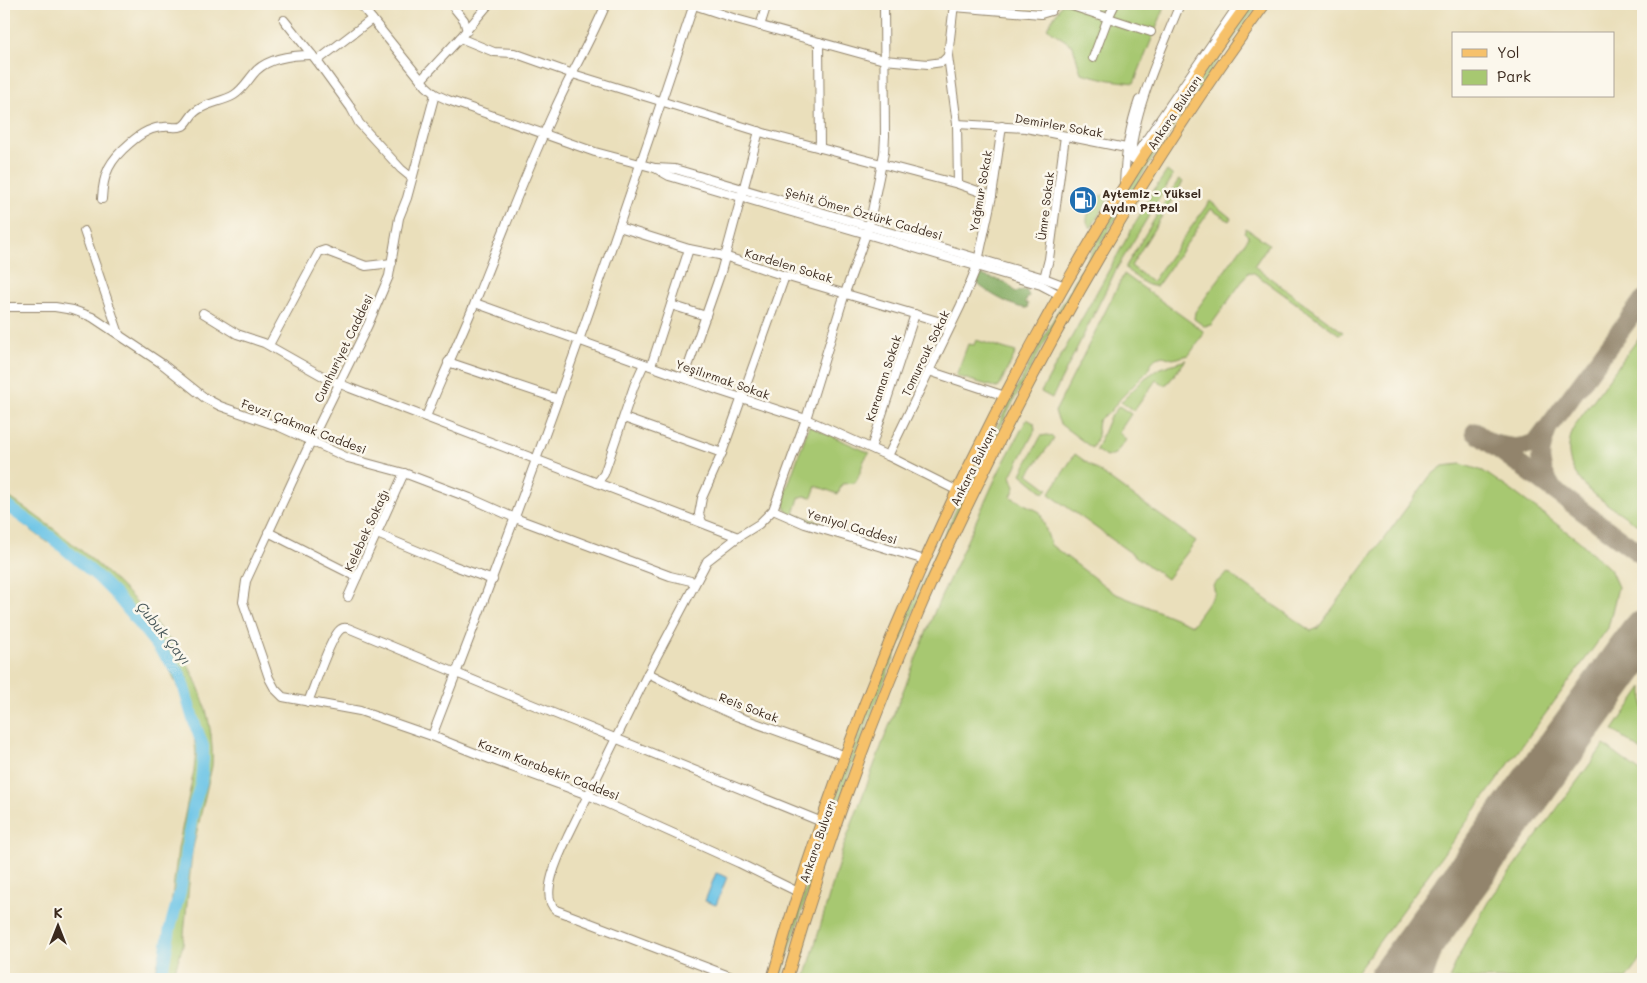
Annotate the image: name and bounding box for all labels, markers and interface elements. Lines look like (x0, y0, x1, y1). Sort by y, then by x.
legend (1452, 32, 1614, 98)
text: Yol (1497, 42, 1520, 62)
text: Park (1497, 66, 1531, 86)
street label: Ankara Bulvarı (1143, 72, 1205, 152)
street label: Demirler Sokak (1014, 109, 1104, 141)
street label: Yağmur Sokak (965, 149, 995, 233)
street label: Ümre Sokak (1033, 171, 1057, 241)
street label: Şehit Ömer Öztürk Caddesi (784, 183, 944, 243)
fuel station icon: Aytemiz - Yüksel Aydın PEtrol (1068, 185, 1098, 215)
place label: Aytemiz - Yüksel Aydın PEtrol (1102, 185, 1201, 215)
street label: Kardelen Sokak (743, 244, 835, 286)
street label: Cumhuriyet Caddesi (310, 291, 376, 405)
street label: Tomurcuk Sokak (897, 307, 953, 399)
street label: Karaman Sokak (862, 333, 904, 423)
street label: Yeşilırmak Sokak (674, 355, 772, 403)
street label: Fevzi Çakmak Caddesi (239, 395, 369, 457)
street label: Ankara Bulvarı (946, 424, 1000, 508)
street label: Kelebek Sokağı (340, 486, 392, 574)
street label: Yeniyol Caddesi (805, 505, 899, 547)
water label: Çubuk Çayı (133, 597, 195, 669)
street label: Reis Sokak (717, 688, 781, 726)
street label: Kazım Karabekir Caddesi (476, 735, 622, 803)
street label: Ankara Bulvarı (795, 797, 839, 885)
north arrow (32, 900, 82, 950)
text: K (53, 903, 63, 922)

